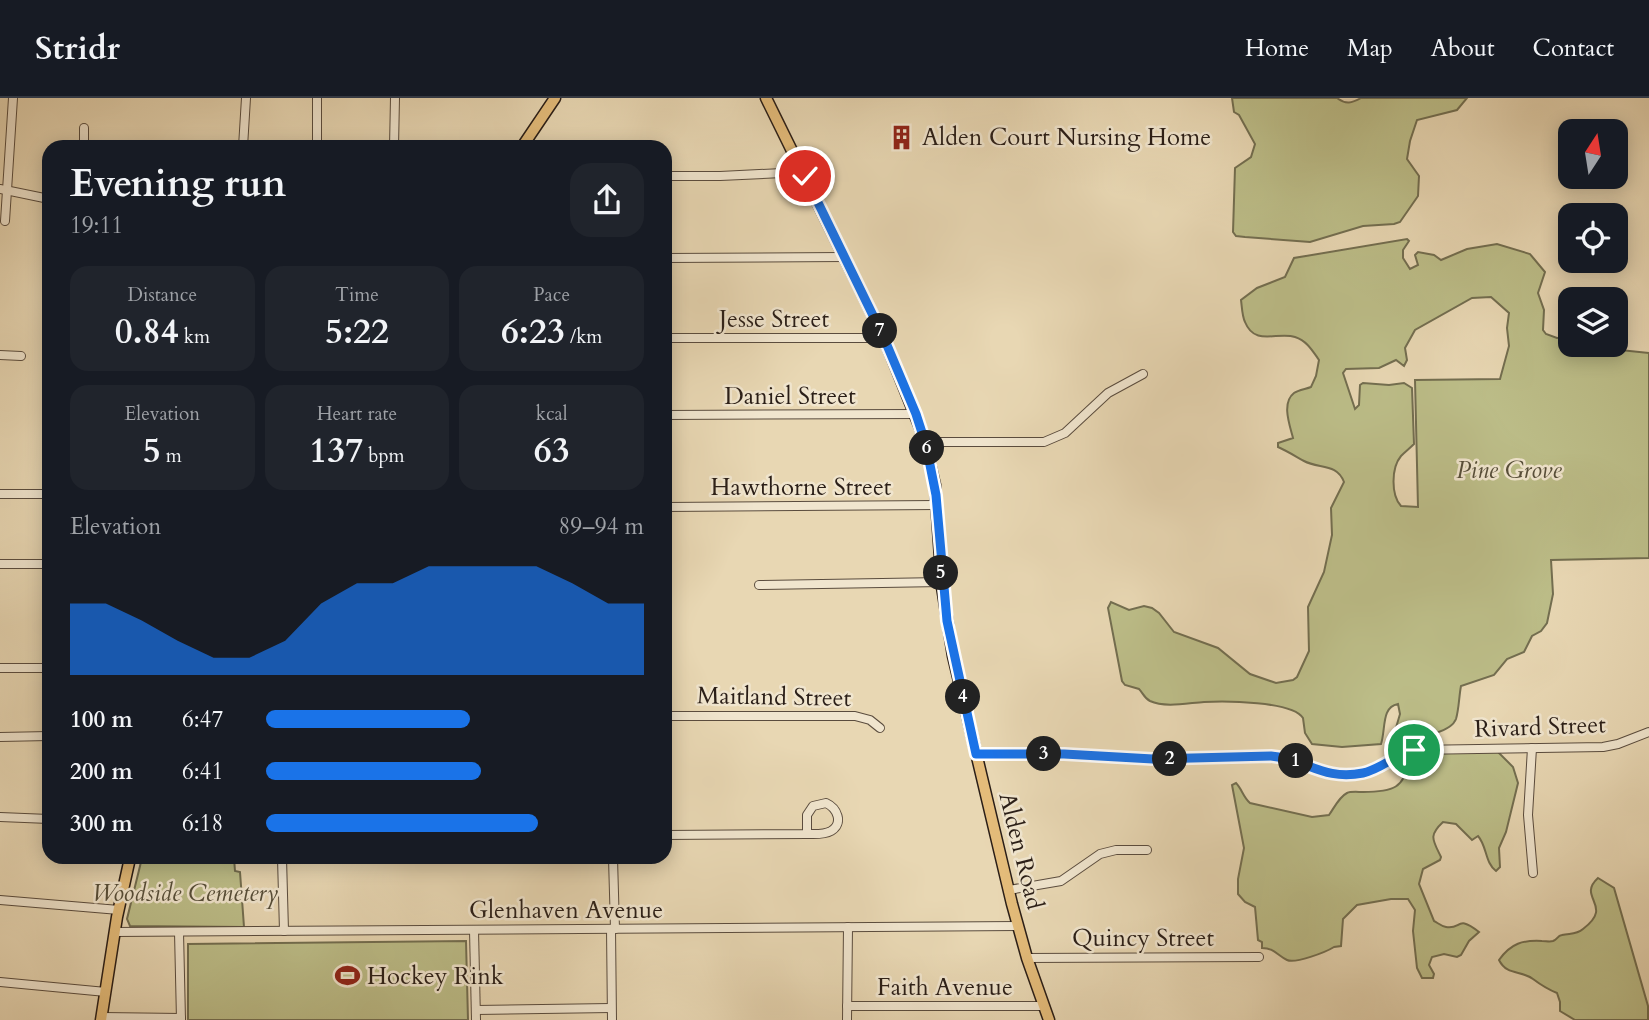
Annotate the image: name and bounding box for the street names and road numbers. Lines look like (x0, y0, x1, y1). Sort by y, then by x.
street label: Jesse Street (716, 303, 829, 336)
street label: Daniel Street (724, 380, 856, 413)
street label: Hawthorne Street (711, 471, 892, 504)
street label: Maitland Street (697, 679, 852, 715)
street label: Rivard Street (1474, 708, 1607, 746)
street label: Alden Road (991, 789, 1052, 913)
street label: Glenhaven Avenue (469, 894, 663, 927)
street label: Quincy Street (1072, 922, 1214, 955)
street label: Faith Avenue (877, 971, 1013, 1004)

